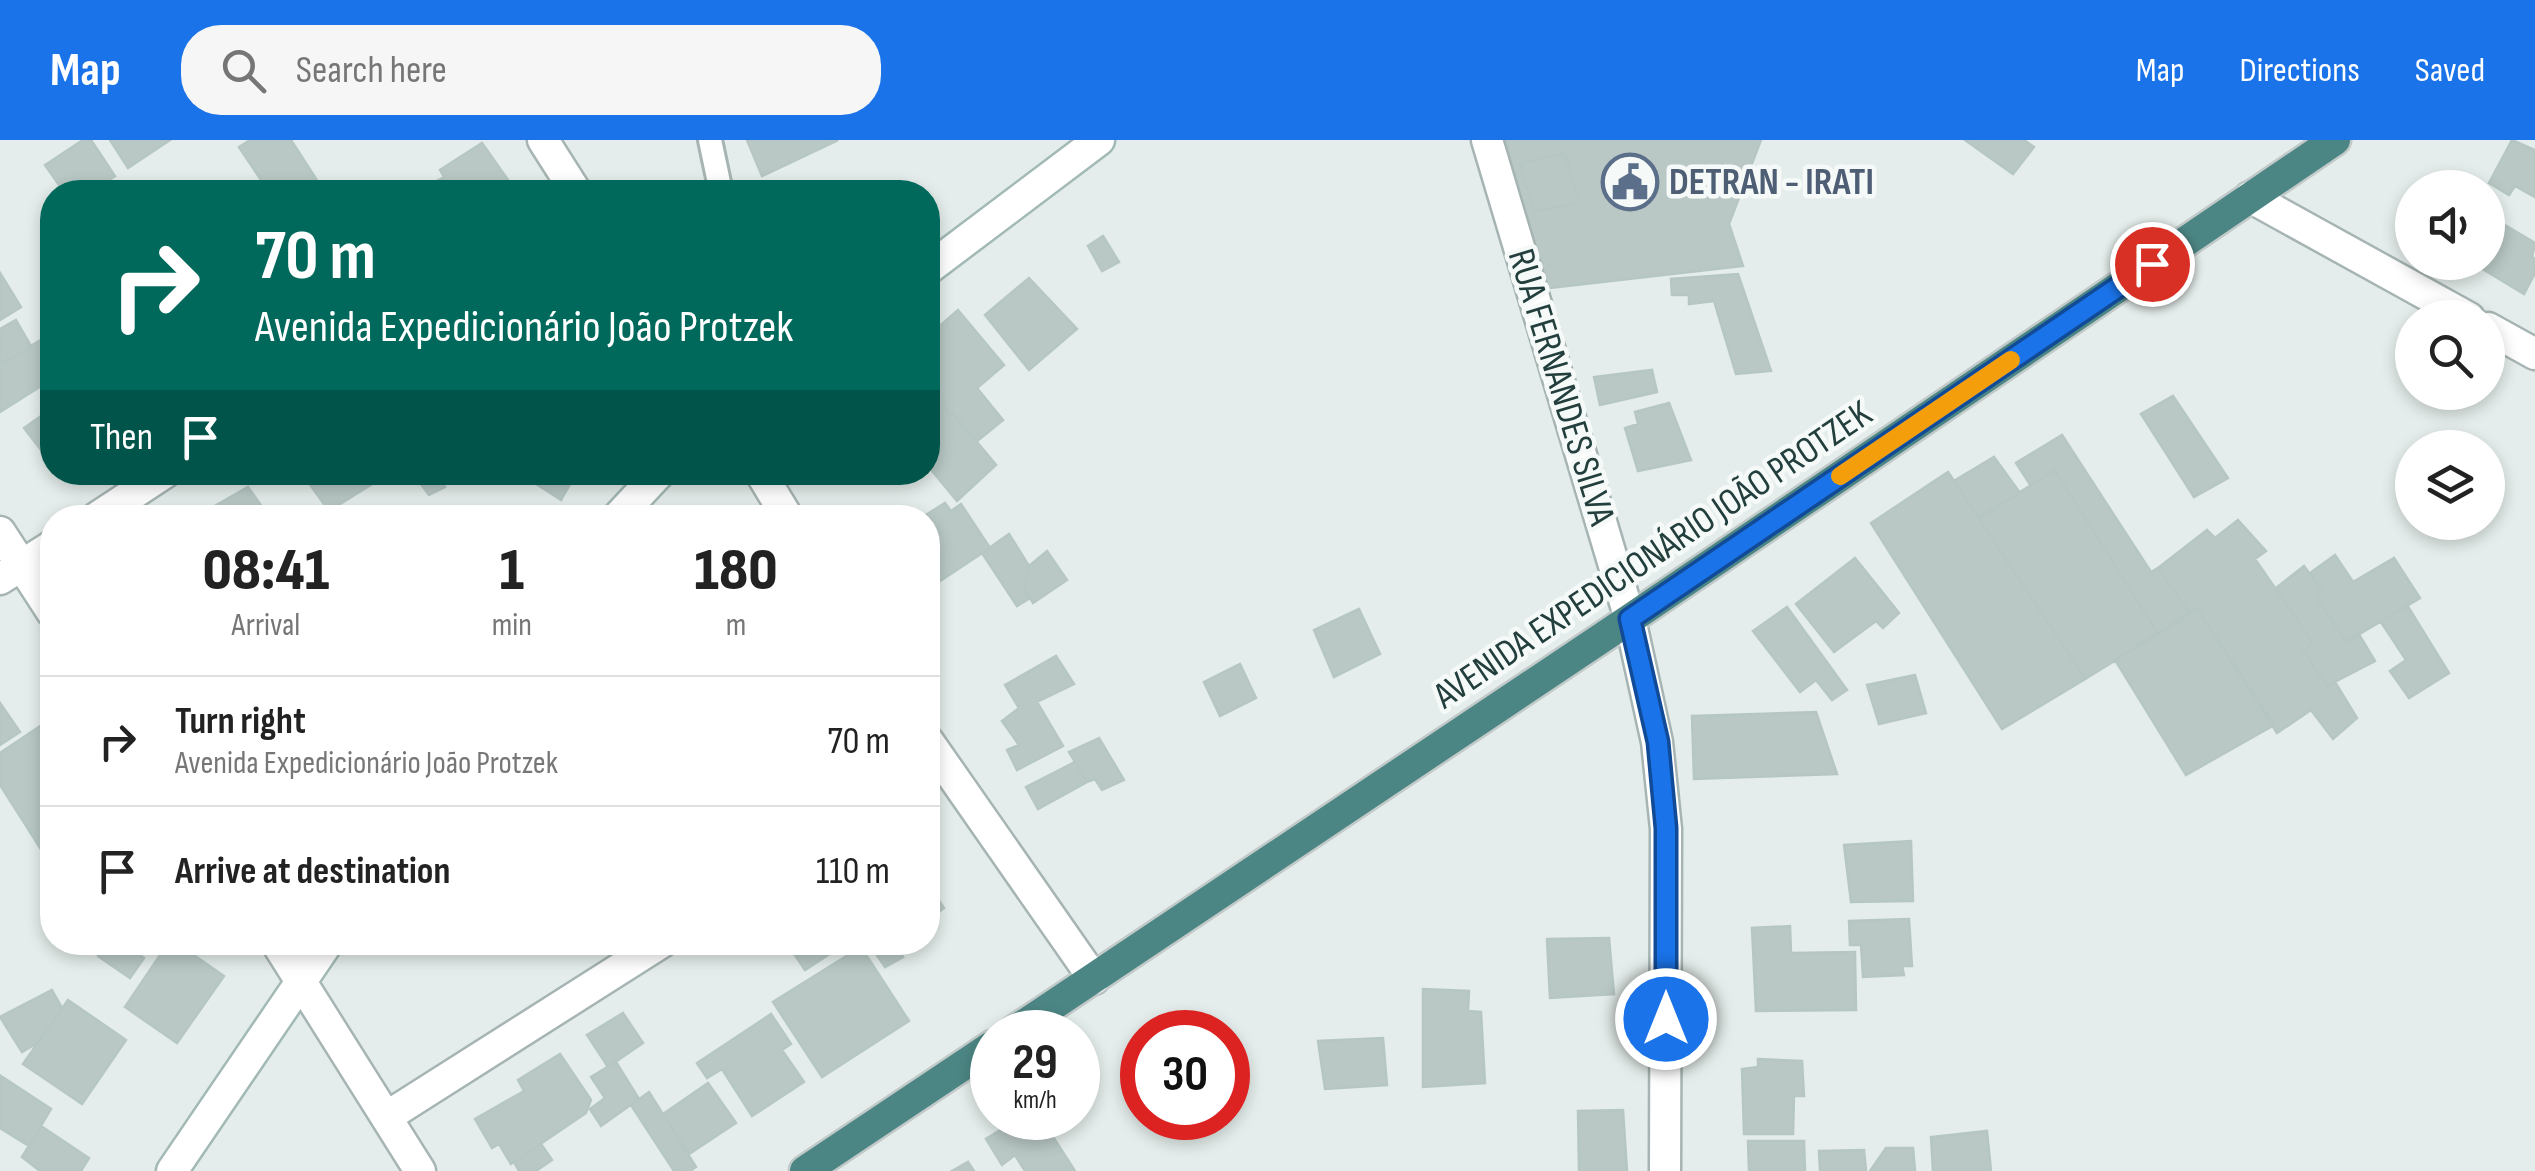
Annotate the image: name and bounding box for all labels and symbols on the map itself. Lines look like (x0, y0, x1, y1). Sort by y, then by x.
public building icon: DETRAN - IRATI (1600, 152, 1660, 212)
place label: DETRAN - IRATI (1669, 160, 1874, 205)
pin (2110, 222, 2195, 307)
street label: RUA FERNANDES SILVA (1498, 244, 1625, 531)
street label: AVENIDA EXPEDICIONÁRIO JOÃO PROTZEK (1425, 391, 1881, 719)
position arrow (1614, 967, 1718, 1071)
speed limit sign: 30 (1120, 1010, 1250, 1140)

